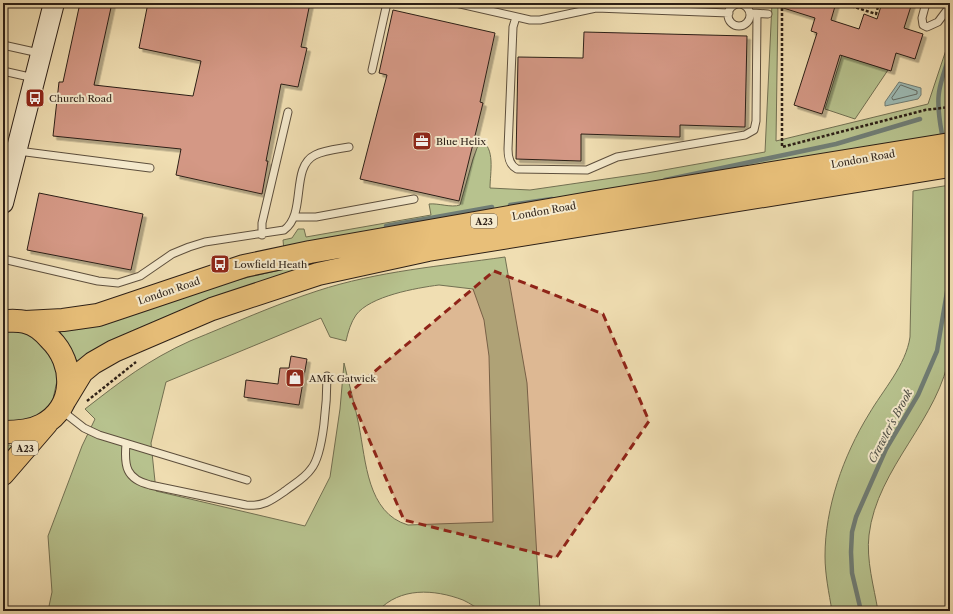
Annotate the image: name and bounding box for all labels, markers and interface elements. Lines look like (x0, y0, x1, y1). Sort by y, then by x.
bus stop icon: Church Road (24, 87, 46, 109)
place label: Church Road (49, 92, 112, 105)
office icon: Blue Helix (411, 130, 433, 152)
place label: Blue Helix (436, 135, 486, 148)
street label: London Road (830, 147, 896, 171)
street label: London Road (511, 199, 577, 223)
road number: A23 (471, 214, 497, 228)
bus stop icon: Lowfield Heath (209, 253, 231, 275)
place label: Lowfield Heath (234, 258, 308, 271)
street label: London Road (136, 274, 202, 308)
shop icon: AMK Gatwick (284, 367, 306, 389)
place label: AMK Gatwick (308, 372, 377, 385)
water label: Crawter's Brook (865, 386, 915, 465)
road number: A23 (12, 441, 38, 455)

